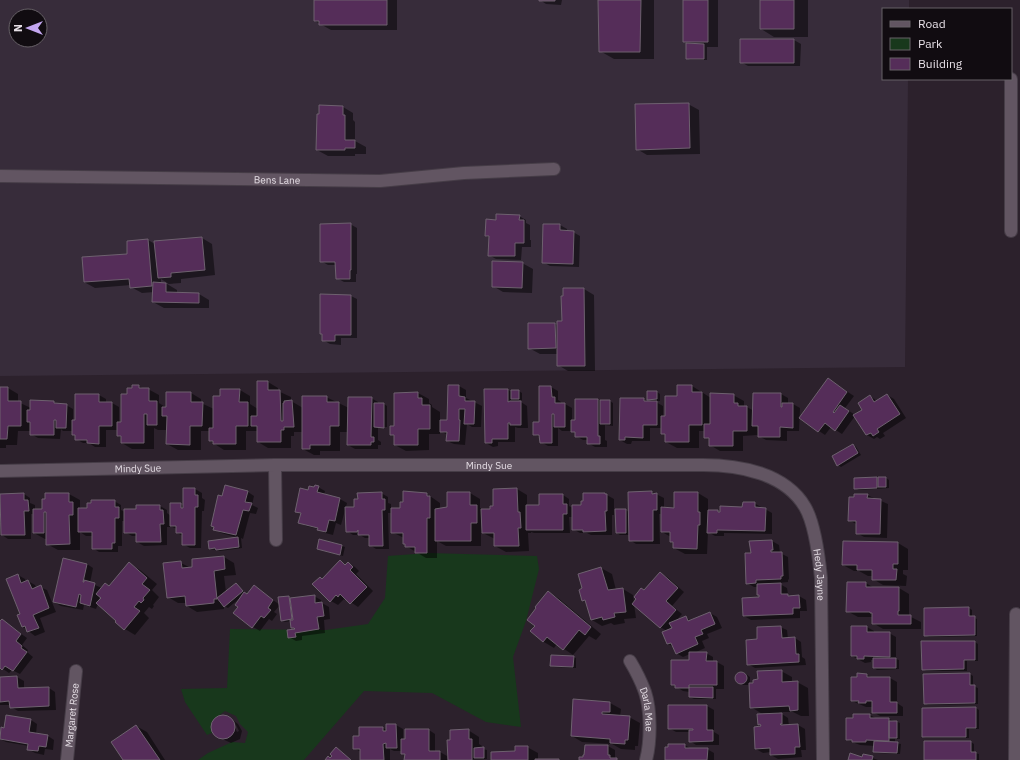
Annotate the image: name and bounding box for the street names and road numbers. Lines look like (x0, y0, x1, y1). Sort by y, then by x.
street label: Bens Lane (254, 173, 301, 186)
street label: Mindy Sue (466, 459, 513, 472)
street label: Mindy Sue (115, 461, 162, 475)
street label: Hedy Jayne (811, 548, 828, 601)
street label: Margaret Rose (62, 682, 81, 748)
street label: Darla Mae (637, 685, 656, 732)

